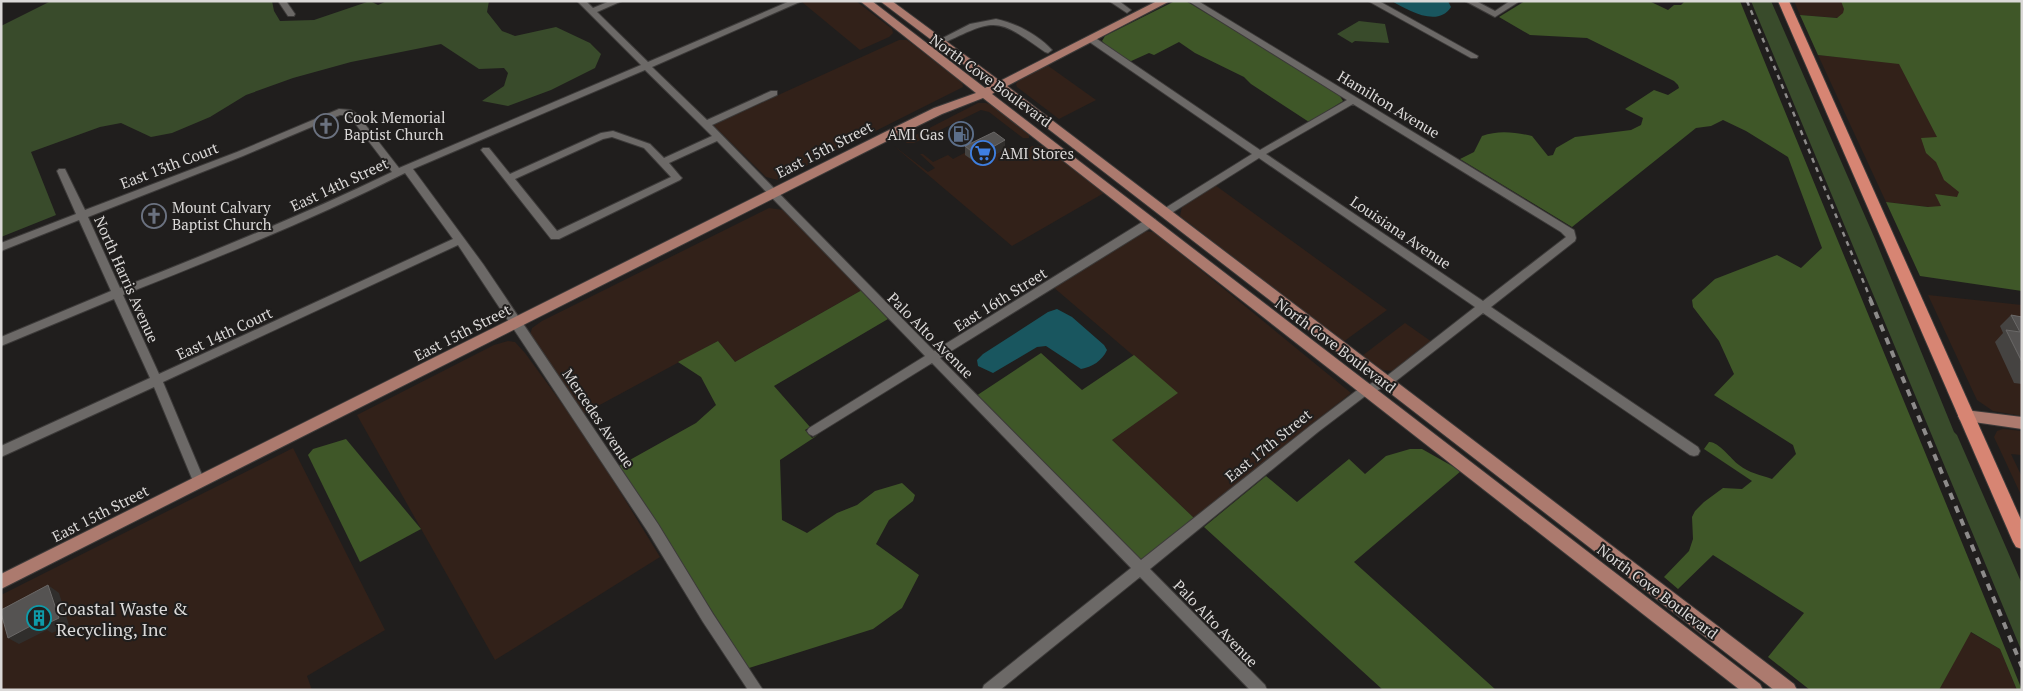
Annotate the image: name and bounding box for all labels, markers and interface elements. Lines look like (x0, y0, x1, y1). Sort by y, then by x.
street label: North Cove Boulevard (926, 29, 1056, 131)
street label: Hamilton Avenue (1334, 66, 1444, 142)
place label: Cook Memorial Baptist Church (344, 107, 445, 144)
church icon: Cook Memorial Baptist Church (313, 113, 339, 139)
street label: East 15th Street (772, 116, 876, 182)
fuel station icon: AMI Gas (948, 121, 974, 147)
place label: AMI Gas (887, 124, 944, 144)
street label: East 13th Court (117, 137, 221, 193)
supermarket icon: AMI Stores (970, 140, 996, 166)
place label: AMI Stores (1000, 143, 1074, 163)
street label: East 14th Street (287, 152, 392, 215)
street label: Louisiana Avenue (1347, 191, 1455, 273)
place label: Mount Calvary Baptist Church (172, 197, 272, 234)
church icon: Mount Calvary Baptist Church (141, 203, 167, 229)
street label: North Harris Avenue (90, 213, 164, 345)
street label: East 16th Street (950, 262, 1051, 336)
street label: Palo Alto Avenue (884, 288, 978, 382)
street label: North Cove Boulevard (1272, 293, 1400, 397)
street label: East 15th Street (410, 299, 514, 365)
street label: East 14th Court (173, 302, 276, 364)
street label: Mercedes Avenue (558, 365, 640, 471)
street label: East 17th Street (1221, 404, 1316, 486)
street label: East 15th Street (48, 480, 152, 546)
street label: North Cove Boulevard (1594, 539, 1722, 643)
street label: Palo Alto Avenue (1169, 575, 1263, 671)
place label: Coastal Waste & Recycling, Inc (56, 596, 188, 641)
building icon: Coastal Waste & Recycling, Inc (26, 605, 52, 631)

